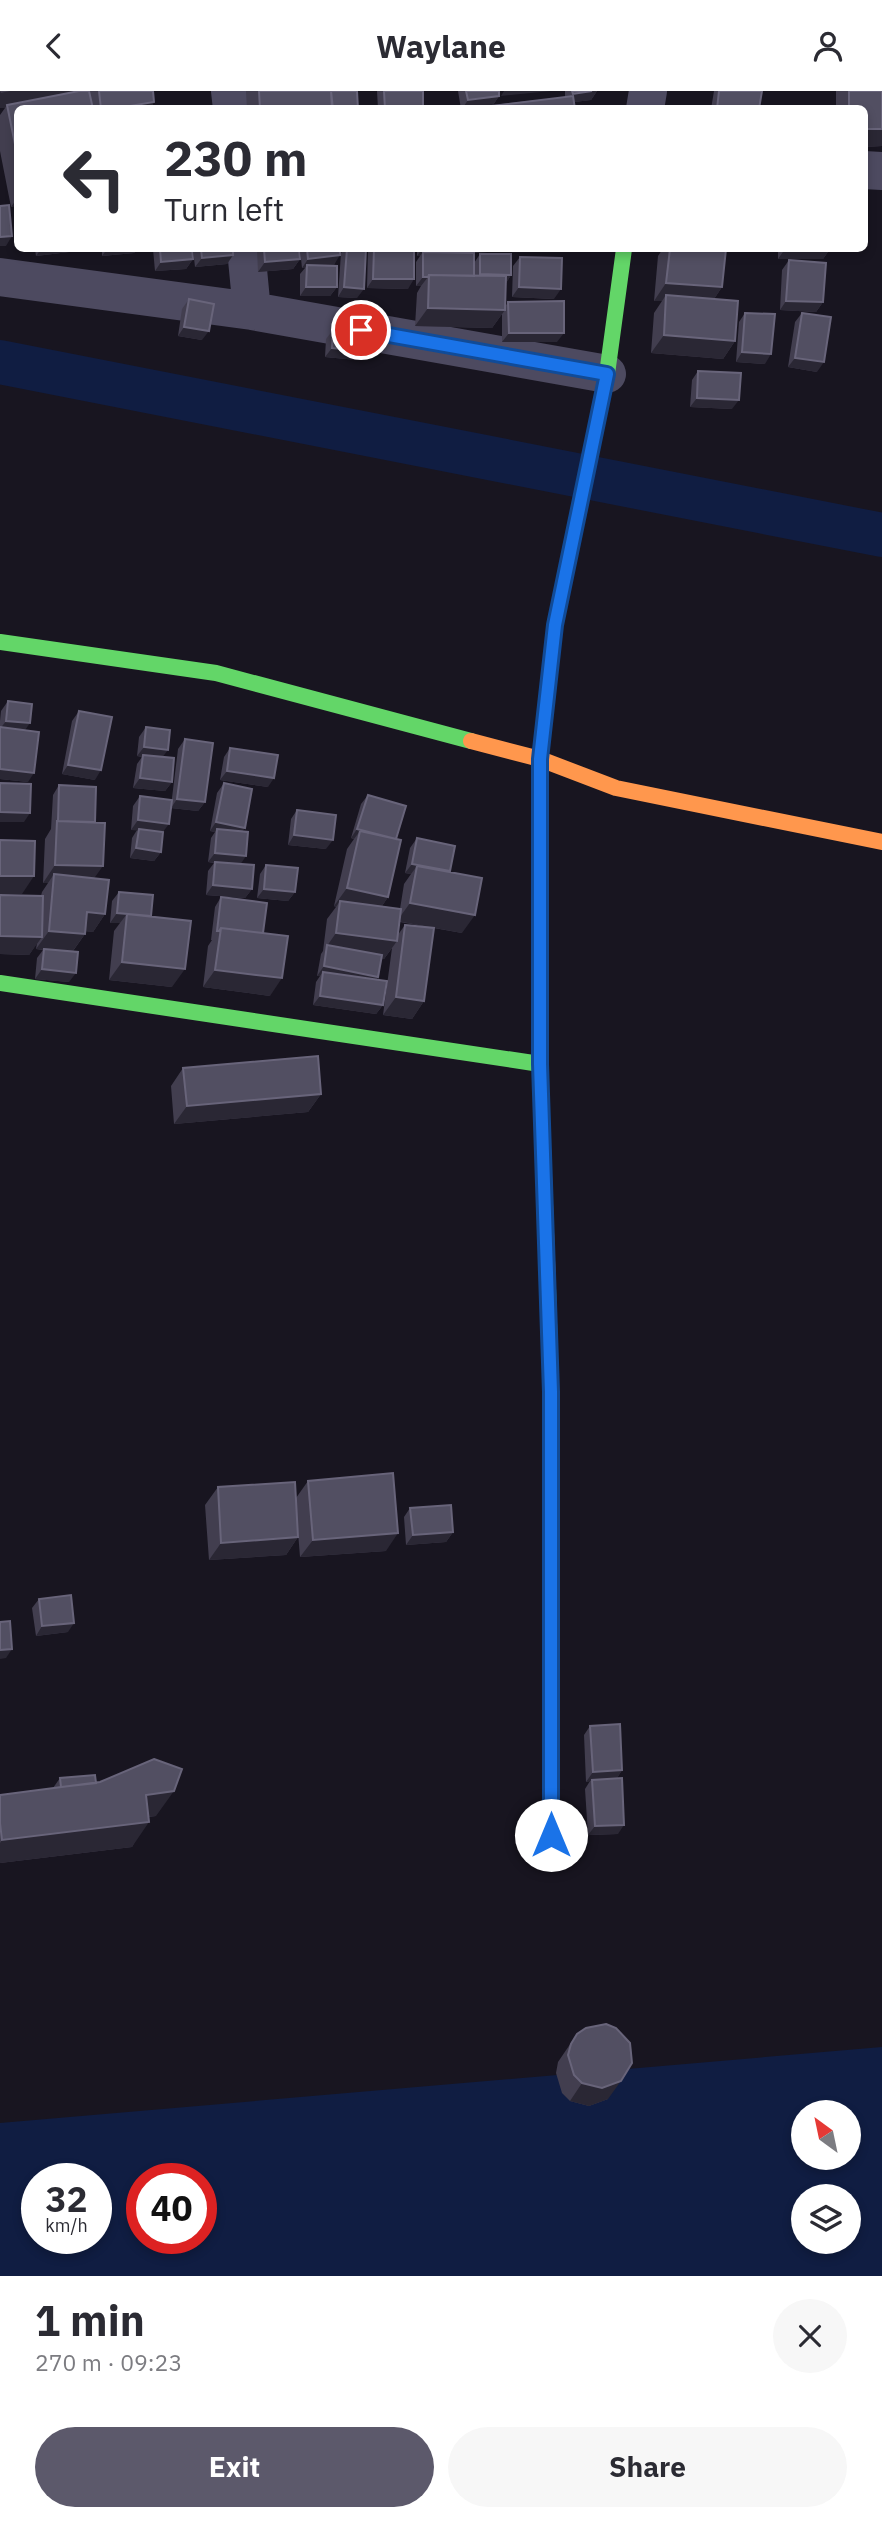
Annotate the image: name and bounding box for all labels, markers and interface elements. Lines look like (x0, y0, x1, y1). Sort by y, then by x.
text: Waylane (376, 25, 506, 67)
icon: back (35, 27, 73, 65)
icon: person (809, 27, 847, 65)
text: 230 m (164, 126, 308, 189)
icon: left (49, 133, 140, 224)
text: Turn left (164, 188, 284, 230)
pin (331, 300, 391, 360)
icon: arrive (342, 311, 380, 349)
position arrow (514, 1798, 588, 1872)
north arrow (791, 2100, 861, 2170)
map controls (791, 2100, 861, 2254)
speed limit sign: 40 (126, 2163, 217, 2254)
text: 32 (45, 2176, 88, 2222)
button: layers (791, 2184, 861, 2254)
text: km/h (45, 2214, 88, 2237)
text: 1 min (35, 2293, 145, 2348)
button: close (773, 2299, 847, 2373)
text: 270 m · 09:23 (35, 2347, 182, 2377)
button: Exit (35, 2427, 434, 2507)
button: Share (448, 2427, 847, 2507)

